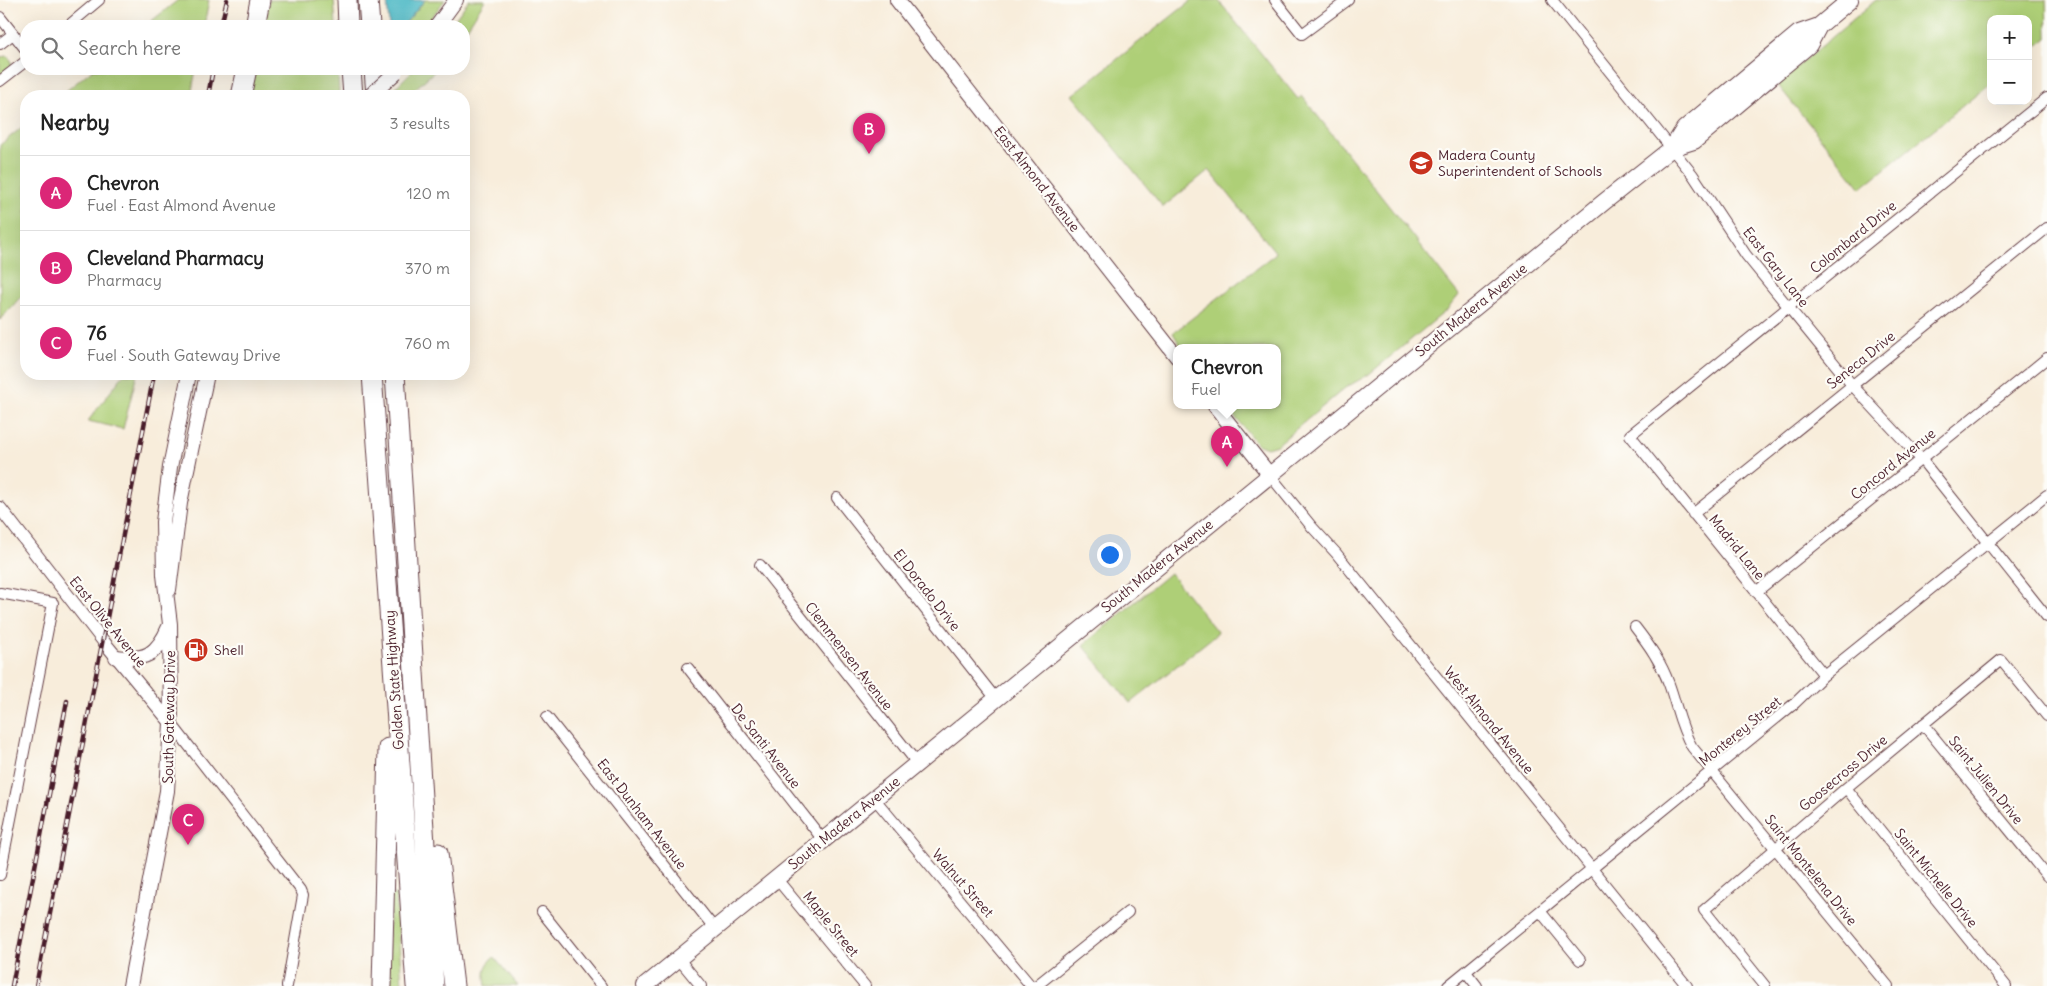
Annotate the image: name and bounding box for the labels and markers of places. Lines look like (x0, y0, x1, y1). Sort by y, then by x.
pin: B (853, 113, 885, 154)
place label: Madera County Superintendent of Schools (1438, 146, 1602, 180)
school or university icon: Madera County Superintendent of Schools (1408, 150, 1434, 176)
pin: A (1211, 426, 1243, 467)
fuel station icon: Shell (183, 637, 209, 663)
place label: Shell (214, 641, 244, 659)
pin: C (172, 804, 204, 845)

